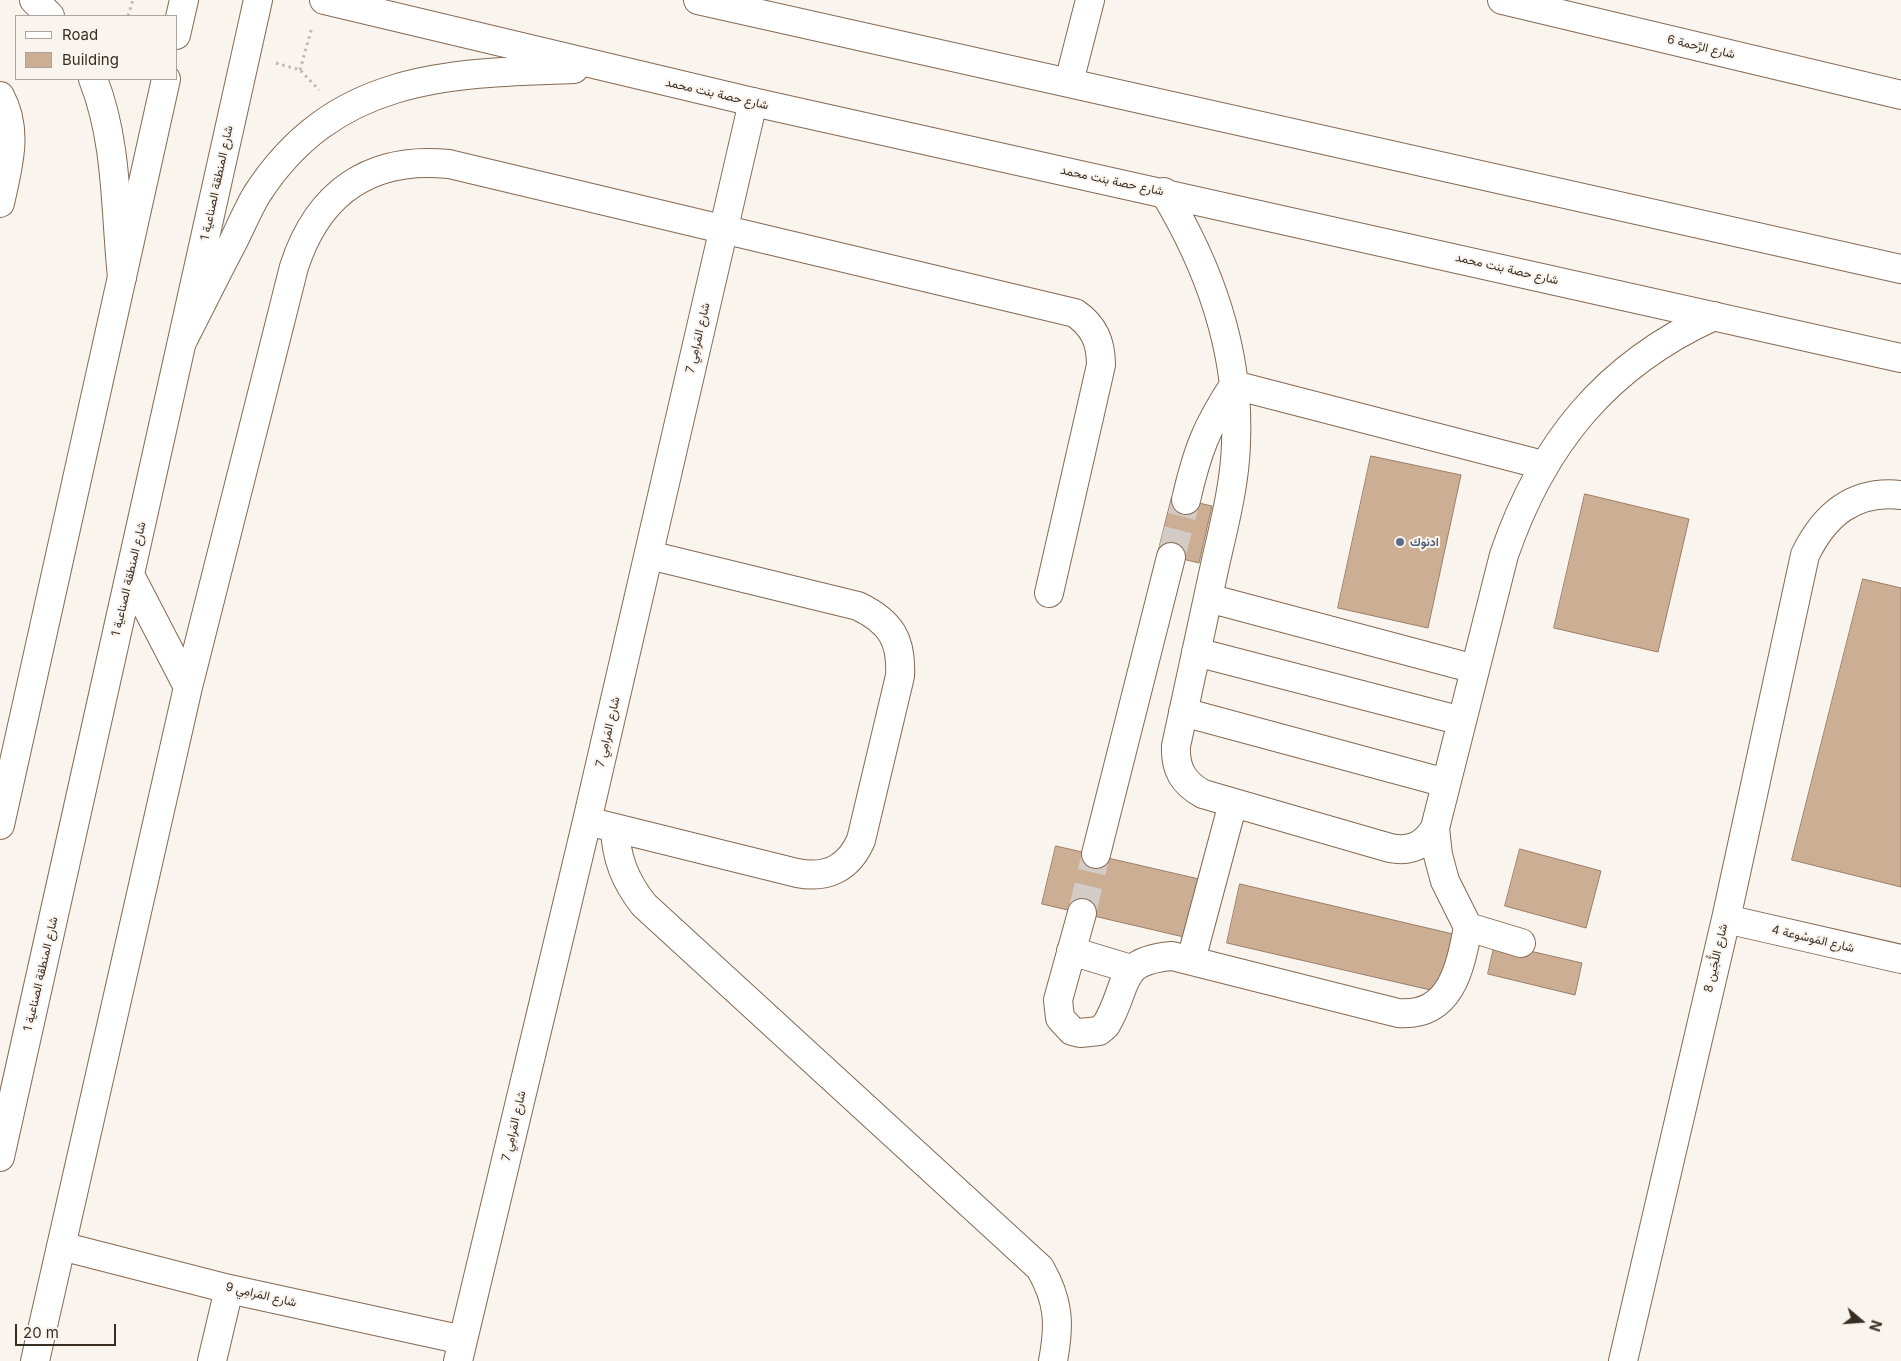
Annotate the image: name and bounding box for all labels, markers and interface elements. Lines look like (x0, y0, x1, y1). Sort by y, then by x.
legend (15, 15, 178, 80)
text: Road (62, 25, 98, 44)
street label: شارع الرَّحمة 6 (1666, 32, 1736, 62)
text: Building (62, 50, 119, 69)
street label: شارع حصة بنت محمد (664, 75, 770, 113)
street label: شارع المنطقة الصناعية 1 (198, 124, 236, 242)
street label: شارع حصة بنت محمد (1059, 163, 1165, 199)
street label: شارع حصة بنت محمد (1454, 250, 1560, 288)
street label: شارع المَرامِي 7 (683, 301, 713, 375)
street label: شارع المنطقة الصناعية 1 (109, 520, 149, 638)
place label: ادنوك (1410, 535, 1439, 549)
marker: ادنوك (1394, 536, 1406, 548)
street label: شارع المَرامِي 7 (593, 695, 623, 769)
street label: شارع المنطقة الصناعية 1 (21, 915, 61, 1033)
street label: شارع اللُّجَين 8 (1701, 922, 1731, 994)
street label: شارع المَوسُوعة 4 (1770, 922, 1856, 956)
street label: شارع المَرامِي 7 (499, 1089, 529, 1163)
street label: شارع المَرامِي 9 (224, 1280, 298, 1310)
north arrow (1836, 1296, 1886, 1346)
scale bar (18, 1314, 119, 1346)
text: N (1866, 1318, 1885, 1333)
text: 20 m (23, 1323, 59, 1342)

